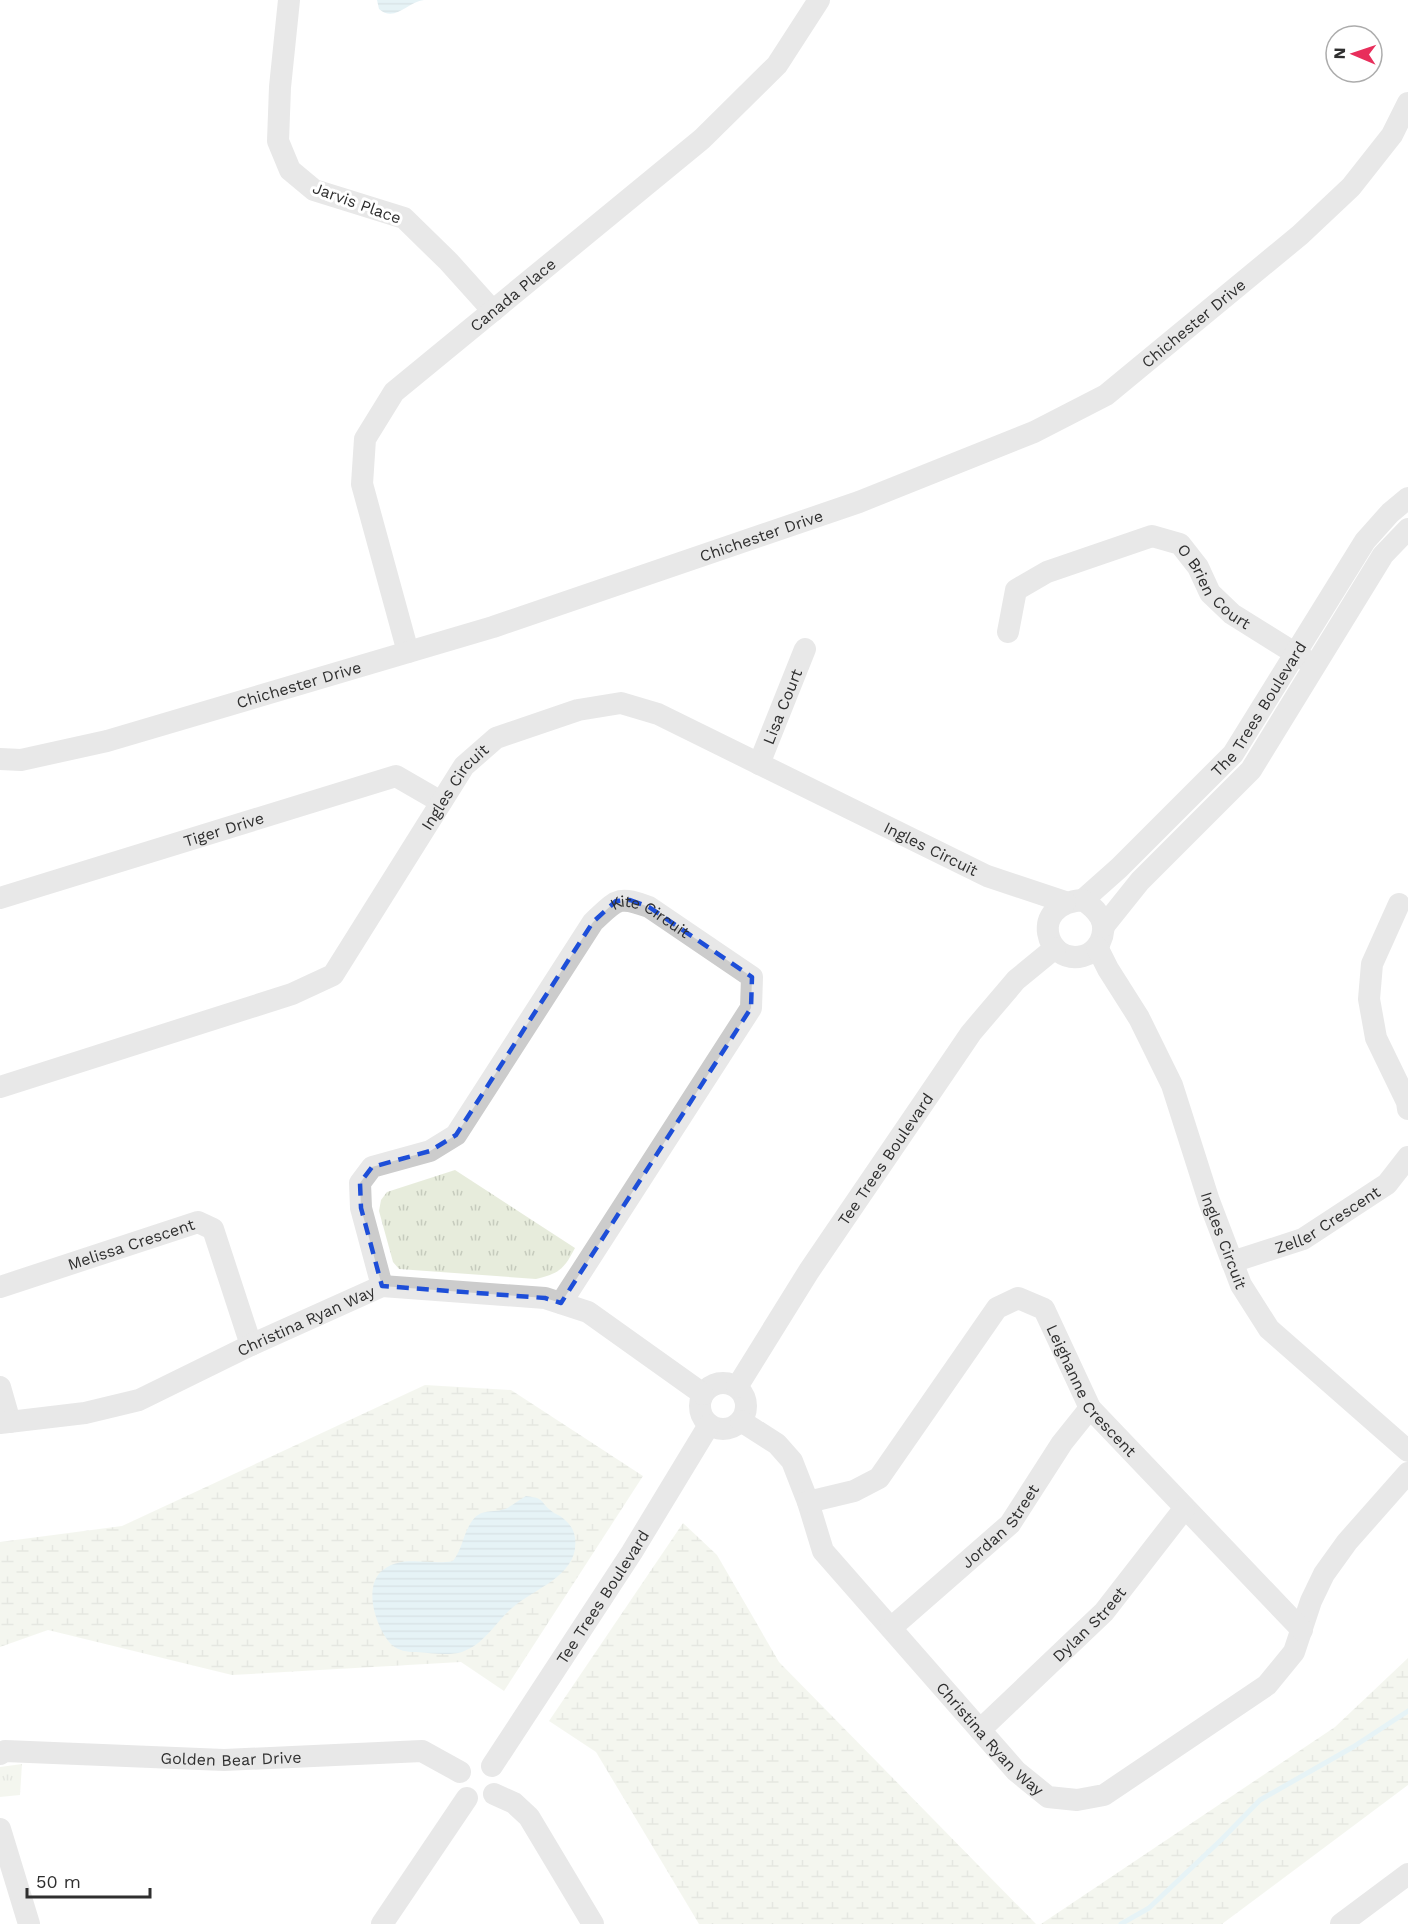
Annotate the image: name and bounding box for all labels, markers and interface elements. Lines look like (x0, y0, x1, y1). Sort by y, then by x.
north arrow (1324, 24, 1384, 84)
text: N (1330, 47, 1349, 60)
street label: Jarvis Place (310, 178, 404, 228)
street label: Canada Place (466, 254, 559, 335)
street label: Chichester Drive (1138, 275, 1249, 371)
street label: Chichester Drive (697, 506, 825, 565)
street label: O Brien Court (1174, 540, 1254, 633)
street label: The Trees Boulevard (1207, 638, 1310, 780)
street label: Chichester Drive (234, 657, 363, 712)
street label: Lisa Court (758, 666, 806, 747)
street label: Ingles Circuit (417, 740, 492, 833)
street label: Tiger Drive (181, 808, 266, 850)
street label: Ingles Circuit (881, 817, 981, 880)
street label: Kite Circuit (607, 891, 694, 942)
street label: Tee Trees Boulevard (833, 1089, 937, 1229)
street label: Zeller Crescent (1272, 1182, 1384, 1257)
street label: Ingles Circuit (1197, 1189, 1251, 1292)
street label: Melissa Crescent (65, 1214, 197, 1274)
street label: Christina Ryan Way (234, 1281, 378, 1360)
street label: Leighanne Crescent (1043, 1321, 1141, 1460)
street label: Jordan Street (957, 1480, 1043, 1572)
street label: Tee Trees Boulevard (552, 1526, 653, 1667)
street label: Dylan Street (1048, 1583, 1130, 1666)
street label: Christina Ryan Way (932, 1678, 1048, 1800)
street label: Golden Bear Drive (160, 1747, 302, 1770)
scale bar (27, 1861, 150, 1899)
text: 50 m (36, 1871, 81, 1892)

